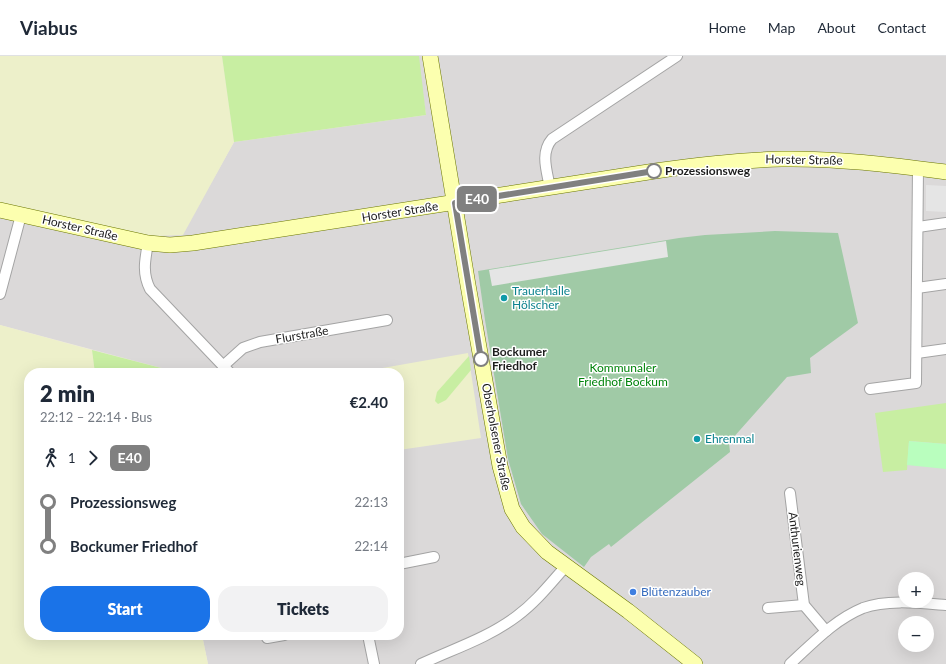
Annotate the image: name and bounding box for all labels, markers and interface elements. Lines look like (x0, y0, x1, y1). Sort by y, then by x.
text: Viabus (20, 16, 78, 39)
text: Home (708, 19, 746, 36)
text: Map (768, 19, 795, 36)
text: About (817, 19, 855, 36)
text: Contact (877, 19, 926, 36)
street label: Horster Straße (765, 151, 843, 168)
marker: Prozessionsweg (646, 163, 662, 179)
place label: Prozessionsweg (665, 163, 751, 178)
line badge: E40 (454, 186, 500, 212)
text: E40 (465, 190, 489, 207)
street label: Horster Straße (361, 198, 439, 225)
street label: Horster Straße (41, 212, 119, 244)
place label: Trauerhalle Hölscher (512, 283, 570, 312)
marker: Trauerhalle Hölscher (499, 293, 509, 303)
street label: Flurstraße (274, 322, 330, 347)
place label: Bockumer Friedhof (492, 344, 547, 373)
marker: Bockumer Friedhof (473, 351, 489, 367)
park label: Kommunaler Friedhof Bockum (578, 360, 668, 389)
text: 2 min (40, 380, 95, 407)
street label: Oberholsener Straße (479, 382, 514, 492)
text: €2.40 (350, 393, 388, 411)
text: 22:12 – 22:14 · Bus (40, 409, 152, 425)
place label: Ehrenmal (705, 431, 754, 446)
marker: Ehrenmal (692, 434, 702, 444)
icon: walk (40, 447, 62, 469)
icon: forward (82, 447, 104, 469)
text: E40 (118, 449, 142, 466)
text: 1 (68, 450, 76, 466)
text: Prozessionsweg (70, 493, 176, 511)
text: 22:13 (355, 494, 388, 510)
street label: Anthurienweg (786, 511, 809, 587)
text: Bockumer Friedhof (70, 537, 198, 555)
text: 22:14 (355, 538, 388, 554)
map controls (898, 572, 934, 652)
button: + (898, 572, 934, 608)
place label: Blütenzauber (641, 584, 712, 599)
button: Start (40, 586, 210, 632)
button: Tickets (218, 586, 388, 632)
marker: Blütenzauber (628, 587, 638, 597)
button: − (898, 616, 934, 652)

